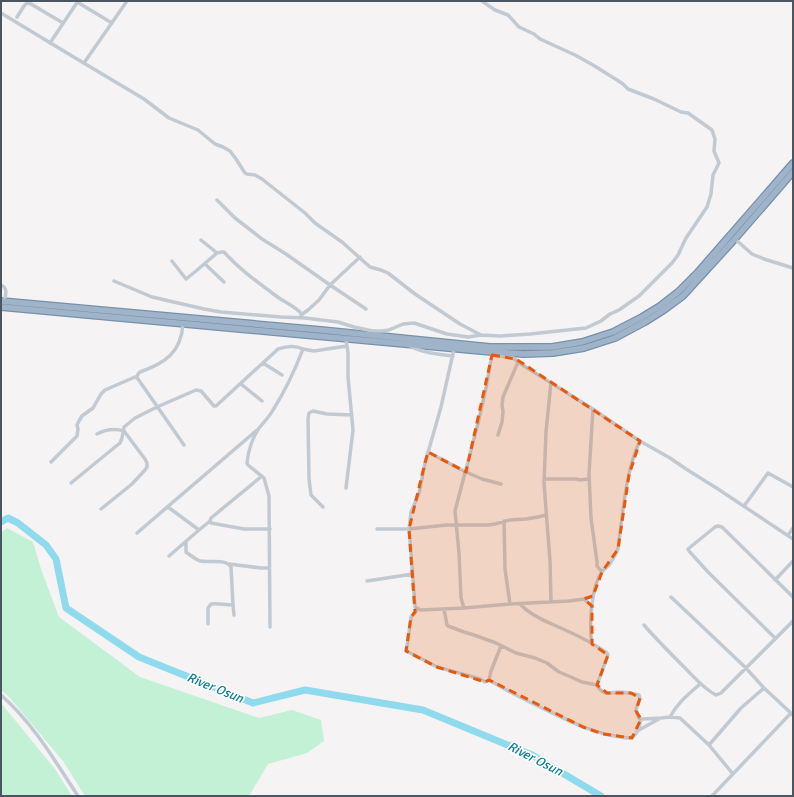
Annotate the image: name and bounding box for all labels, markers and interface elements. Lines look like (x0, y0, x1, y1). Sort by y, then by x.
water label: River Osun (184, 669, 246, 707)
water label: River Osun (505, 738, 566, 780)

